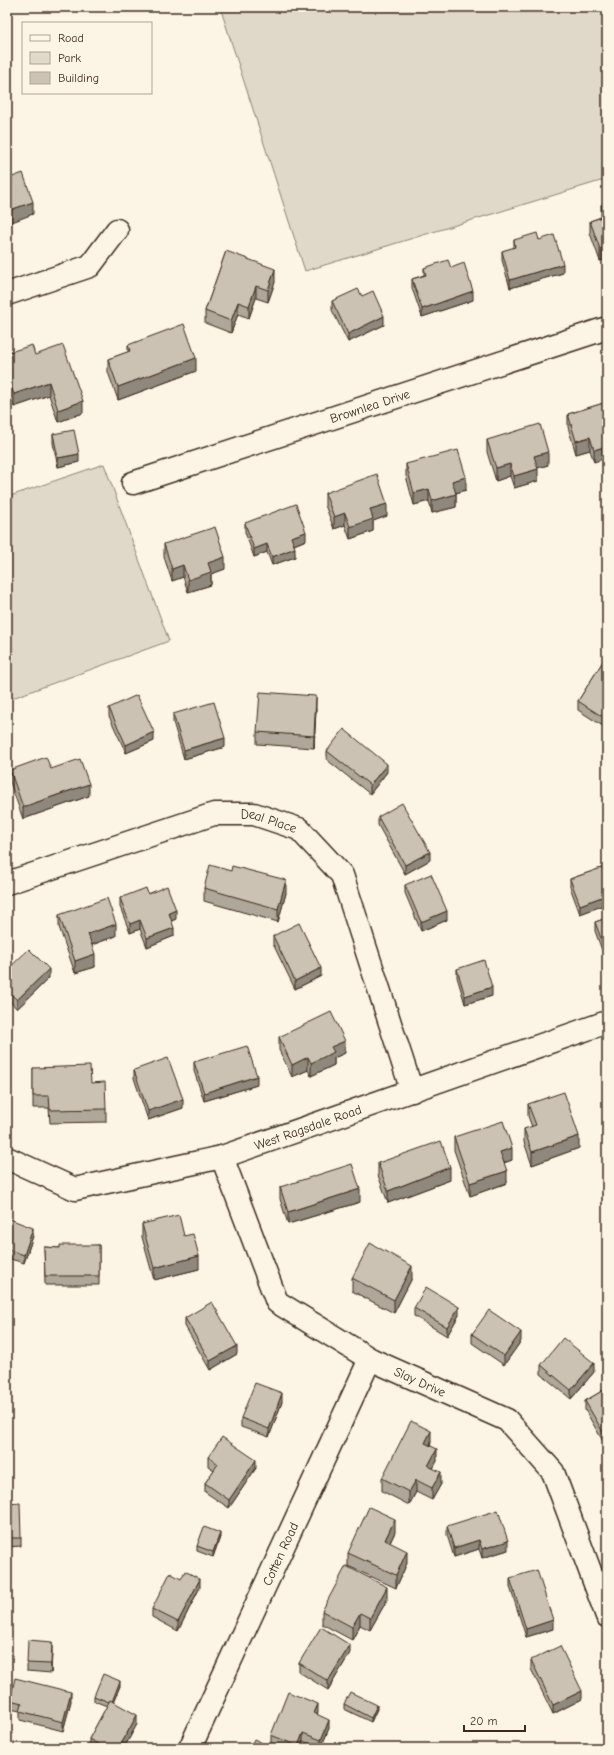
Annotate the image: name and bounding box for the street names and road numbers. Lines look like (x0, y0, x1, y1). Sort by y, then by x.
street label: Brownlea Drive (328, 385, 412, 426)
street label: Deal Place (241, 807, 299, 835)
street label: West Ragsdale Road (252, 1101, 363, 1153)
street label: Slay Drive (392, 1363, 449, 1400)
street label: Cotten Road (259, 1520, 301, 1588)

